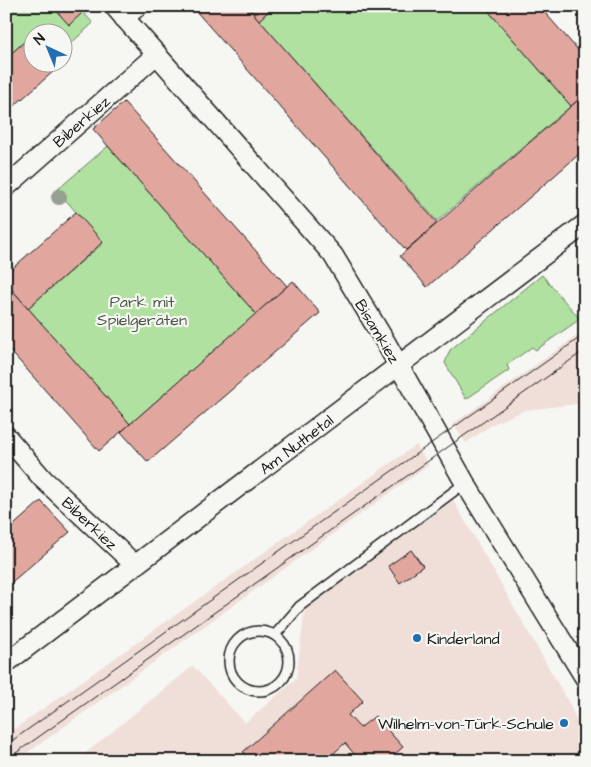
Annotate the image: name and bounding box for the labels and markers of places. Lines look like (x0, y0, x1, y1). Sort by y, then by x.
place label: Kinderland (427, 628, 500, 650)
marker: Kinderland (411, 632, 423, 644)
place label: Wilhelm-von-Türk-Schule (378, 713, 554, 735)
marker: Wilhelm-von-Türk-Schule (558, 717, 570, 729)

